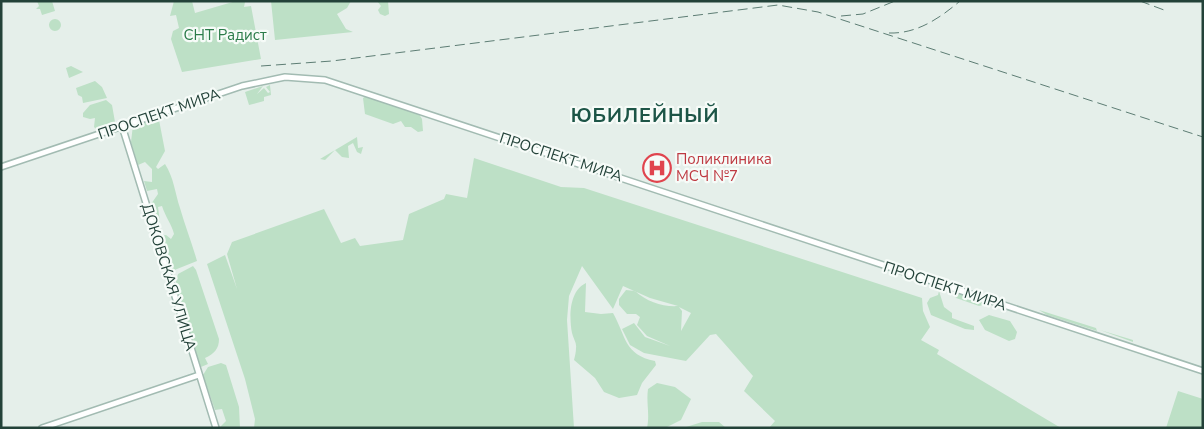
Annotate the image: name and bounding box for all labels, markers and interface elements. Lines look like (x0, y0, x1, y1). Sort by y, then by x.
park label: СНТ Радист (183, 25, 267, 45)
street label: ПРОСПЕКТ МИРА (95, 84, 223, 144)
district label: ЮБИЛЕЙНЫЙ (571, 102, 719, 129)
street label: ПРОСПЕКТ МИРА (497, 128, 625, 186)
place label: Поликлиника МСЧ №7 (676, 149, 772, 186)
hospital icon: Поликлиника МСЧ №7 (642, 153, 672, 183)
street label: ДОКОВСКАЯ УЛИЦА (137, 201, 201, 353)
street label: ПРОСПЕКТ МИРА (881, 257, 1009, 315)

